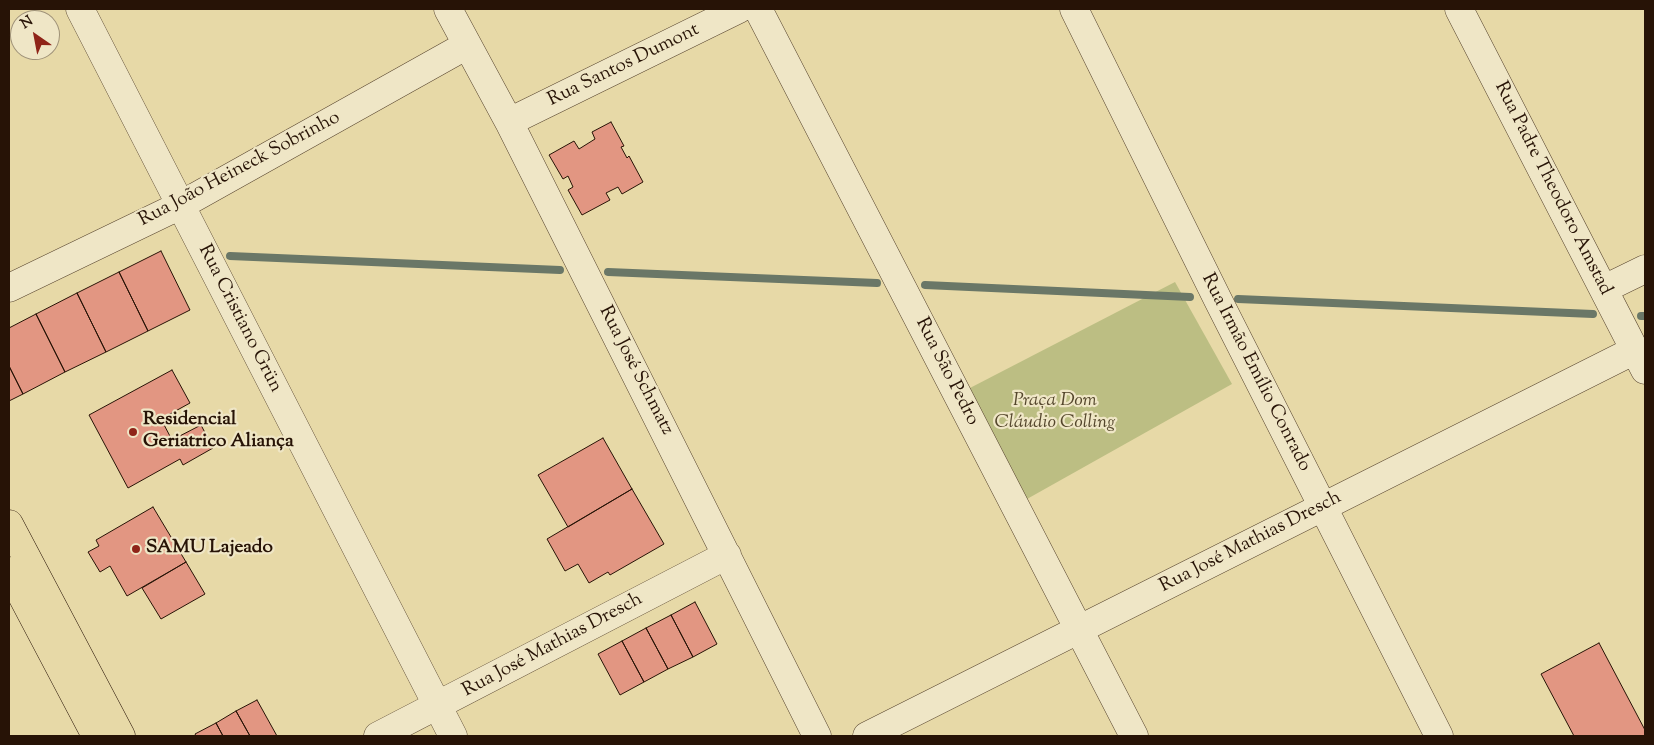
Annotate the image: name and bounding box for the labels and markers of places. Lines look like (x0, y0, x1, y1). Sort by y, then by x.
place label: Residencial Geriatrico Aliança (143, 410, 294, 454)
marker: Residencial Geriatrico Aliança (127, 426, 139, 438)
place label: SAMU Lajeado (146, 538, 273, 560)
marker: SAMU Lajeado (130, 543, 142, 555)

